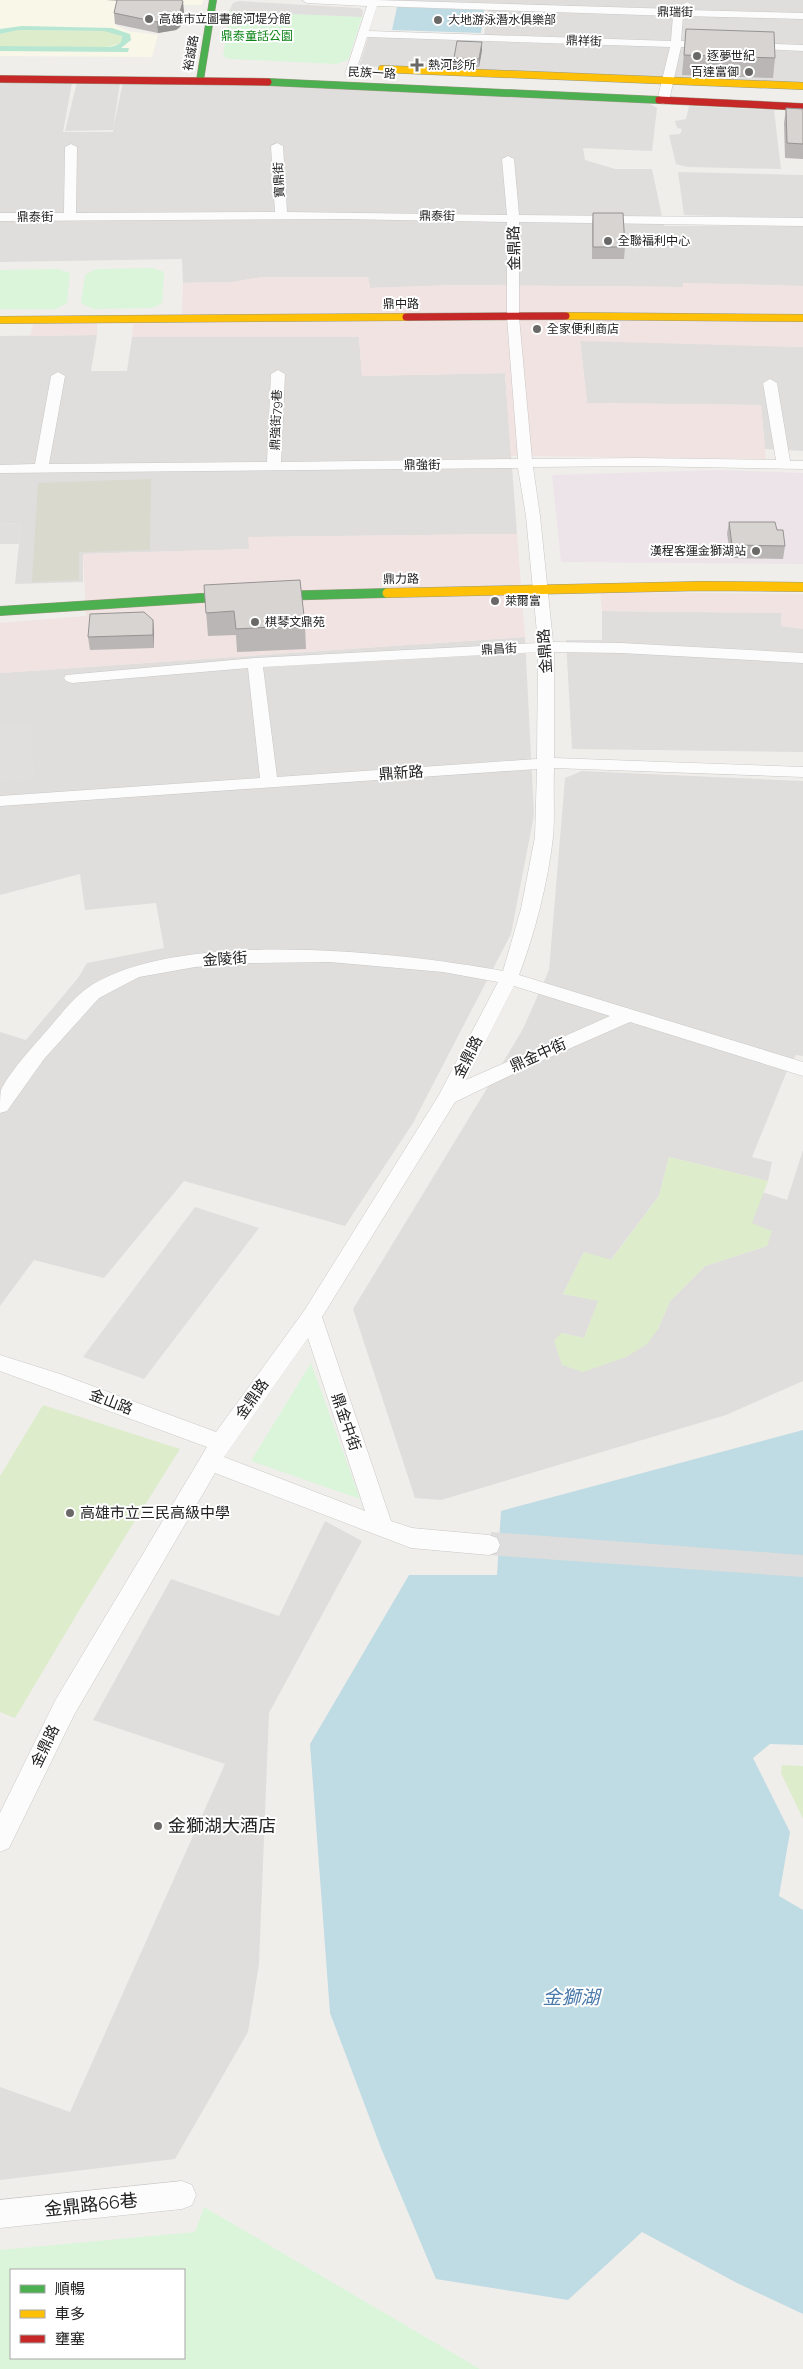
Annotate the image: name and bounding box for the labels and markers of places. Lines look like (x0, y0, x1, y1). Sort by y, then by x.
place label: 高雄市立圖書館河堤分館 (159, 12, 291, 26)
marker: 高雄市立圖書館河堤分館 (143, 13, 155, 25)
place label: 大地游泳潛水俱樂部 (448, 13, 556, 27)
marker: 大地游泳潛水俱樂部 (432, 14, 444, 26)
place label: 逐夢世紀 (707, 49, 755, 63)
marker: 逐夢世紀 (691, 50, 703, 62)
marker: 熱河診所 (410, 58, 424, 72)
place label: 熱河診所 (428, 58, 476, 72)
place label: 百達富御 (691, 65, 739, 79)
marker: 百達富御 (743, 66, 755, 78)
place label: 全聯福利中心 (618, 234, 690, 248)
marker: 全聯福利中心 (602, 235, 614, 247)
place label: 全家便利商店 (547, 322, 619, 336)
marker: 全家便利商店 (531, 323, 543, 335)
place label: 漢程客運金獅湖站 (650, 544, 746, 558)
marker: 漢程客運金獅湖站 (750, 545, 762, 557)
place label: 萊爾富 (505, 594, 541, 608)
marker: 萊爾富 (489, 595, 501, 607)
place label: 棋琴文鼎苑 (265, 615, 325, 629)
marker: 棋琴文鼎苑 (249, 616, 261, 628)
place label: 高雄市立三民高級中學 (80, 1504, 230, 1522)
marker: 高雄市立三民高級中學 (64, 1507, 76, 1519)
place label: 金獅湖大酒店 (168, 1815, 276, 1836)
marker: 金獅湖大酒店 (152, 1820, 164, 1832)

